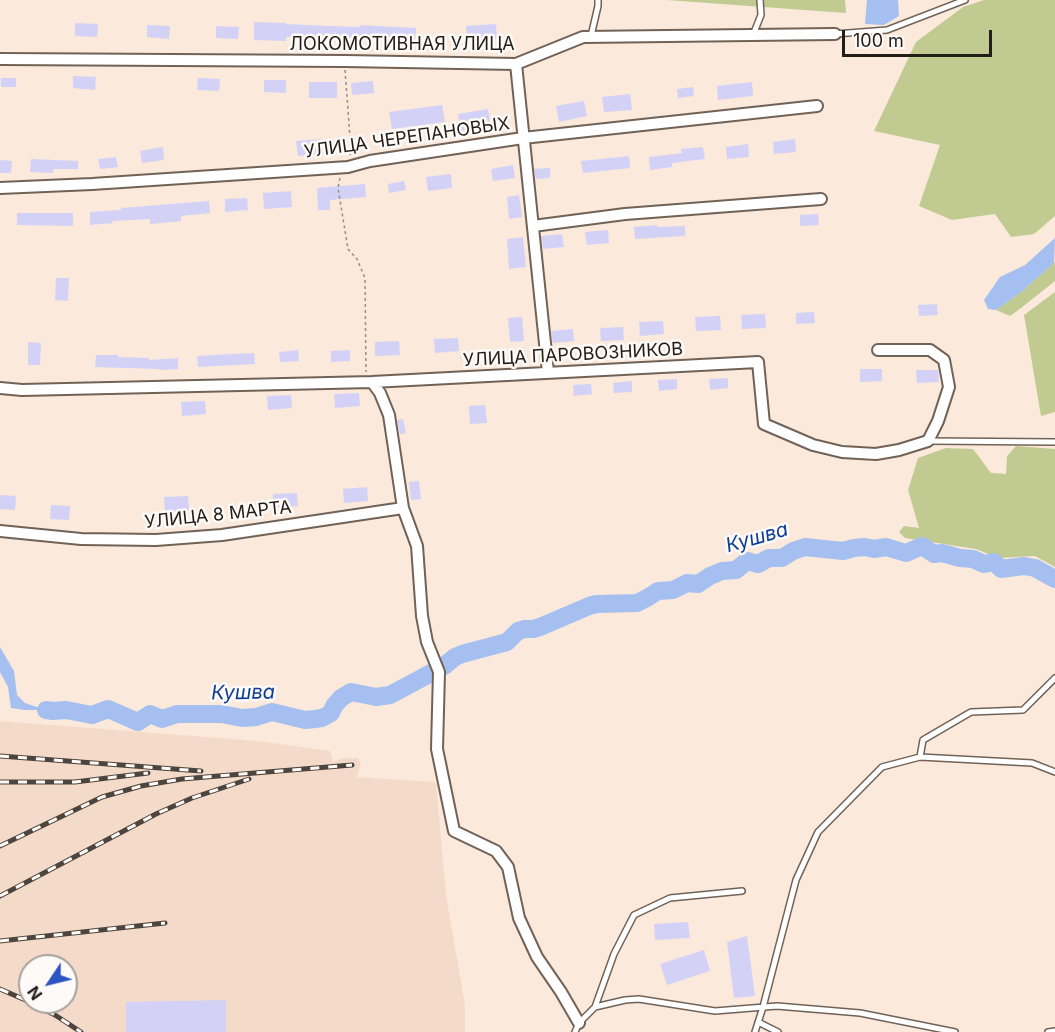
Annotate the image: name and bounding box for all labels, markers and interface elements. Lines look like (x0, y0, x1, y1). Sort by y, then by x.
scale bar (845, 18, 995, 56)
text: 100 m (853, 30, 904, 51)
street label: ЛОКОМОТИВНАЯ УЛИЦА (289, 34, 515, 56)
street label: УЛИЦА ЧЕРЕПАНОВЫХ (303, 113, 511, 163)
street label: УЛИЦА ПАРОВОЗНИКОВ (462, 338, 684, 372)
street label: УЛИЦА 8 МАРТА (143, 497, 293, 533)
water label: Кушва (723, 518, 791, 558)
water label: Кушва (211, 680, 275, 706)
north arrow (18, 954, 78, 1014)
text: N (23, 982, 47, 1004)

